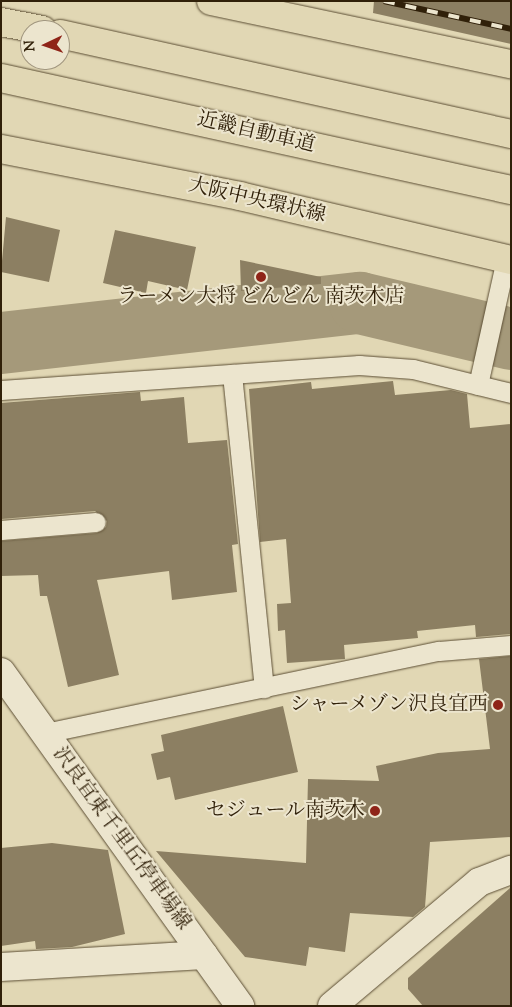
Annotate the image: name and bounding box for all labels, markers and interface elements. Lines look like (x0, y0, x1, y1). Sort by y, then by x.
north arrow (20, 20, 70, 70)
text: N (21, 40, 41, 52)
street label: 近畿自動車道 (195, 108, 317, 158)
street label: 大阪中央環状線 (186, 174, 328, 228)
marker: ラーメン大将 どんどん 南茨木店 (255, 271, 267, 283)
place label: ラーメン大将 どんどん 南茨木店 (117, 285, 405, 309)
place label: シャーメゾン沢良宜西 (288, 693, 488, 717)
marker: シャーメゾン沢良宜西 (492, 699, 504, 711)
street label: 沢良宜東千里丘停車場線 (47, 743, 195, 935)
place label: セジュール南茨木 (205, 799, 365, 823)
marker: セジュール南茨木 (369, 805, 381, 817)

